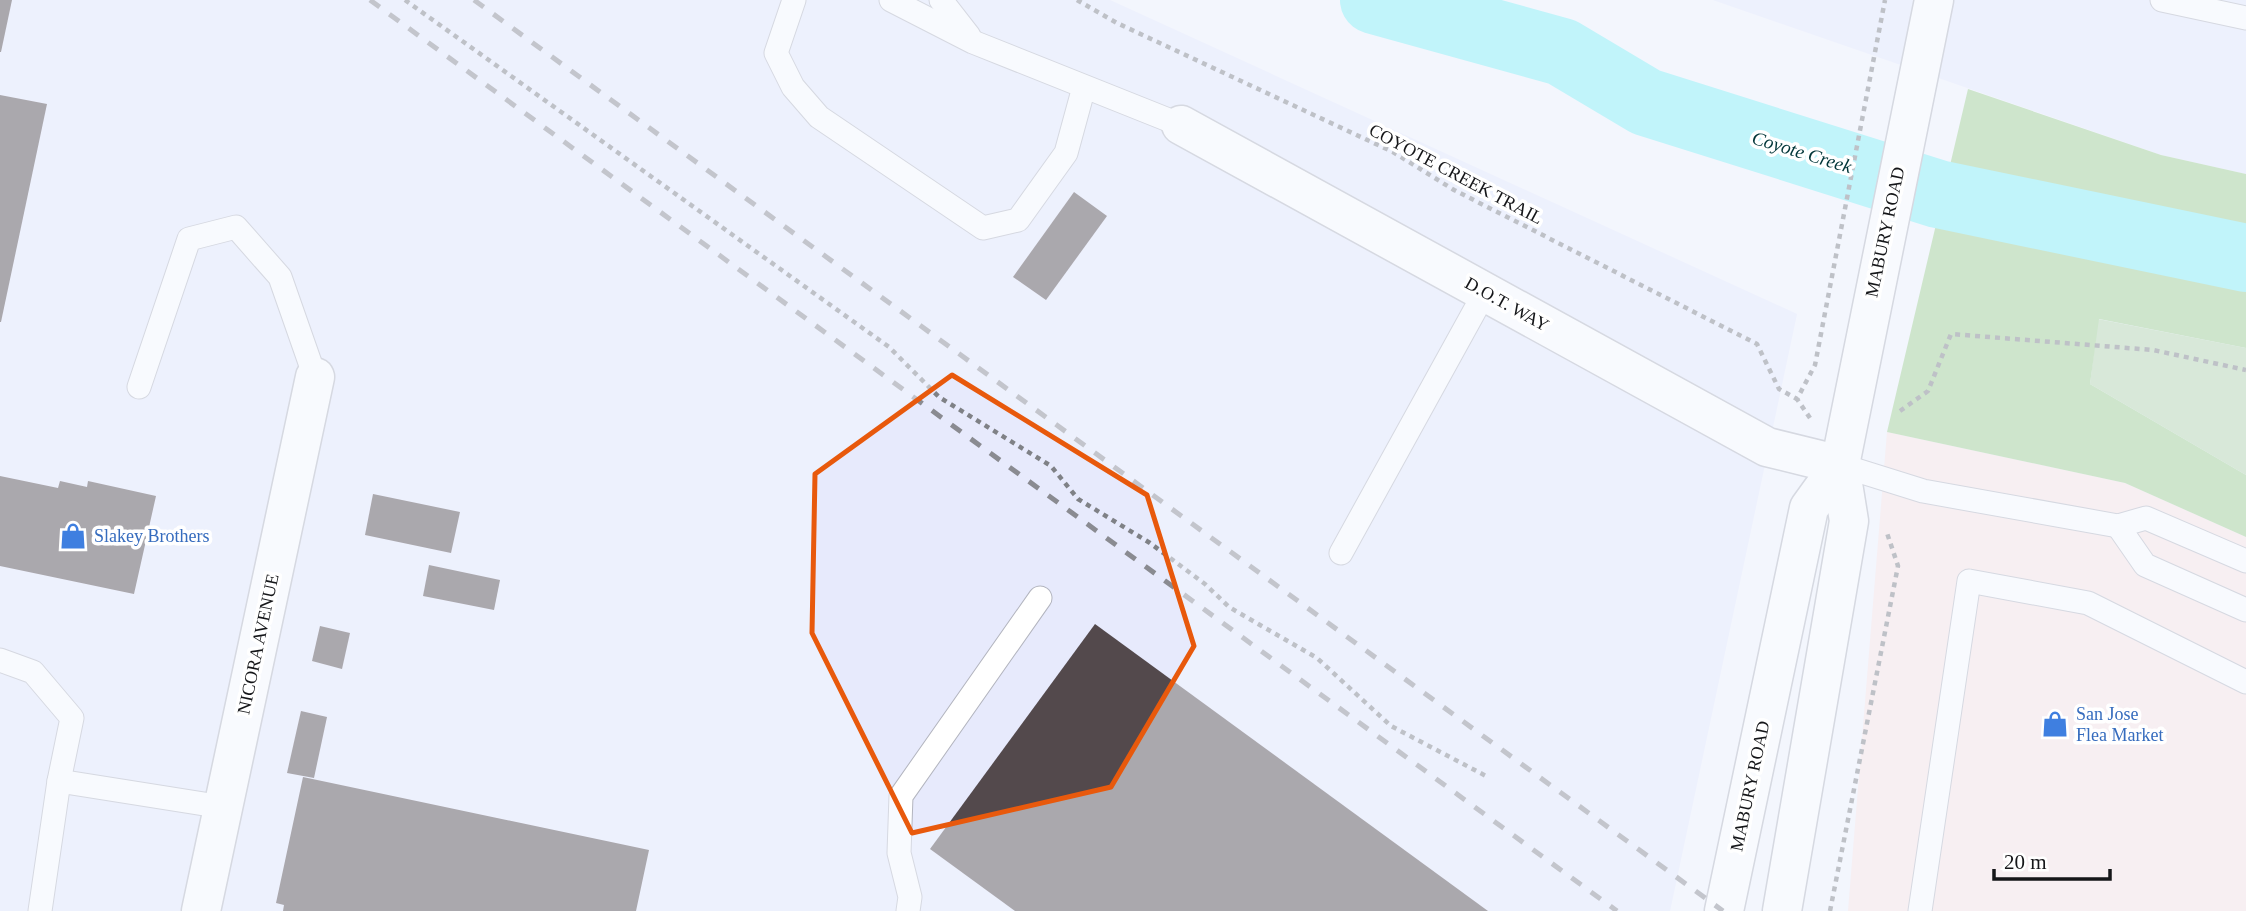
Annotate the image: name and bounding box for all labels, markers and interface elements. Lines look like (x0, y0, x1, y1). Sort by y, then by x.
street label: COYOTE CREEK TRAIL (1366, 120, 1546, 228)
water label: Coyote Creek (1750, 127, 1855, 177)
street label: MABURY ROAD (1861, 165, 1909, 299)
street label: D.O.T. WAY (1462, 273, 1552, 335)
shop icon: Slakey Brothers (58, 521, 88, 551)
place label: Slakey Brothers (94, 526, 209, 546)
street label: NICORA AVENUE (233, 572, 283, 716)
place label: San Jose Flea Market (2076, 704, 2163, 745)
shop icon: San Jose Flea Market (2040, 709, 2070, 739)
street label: MABURY ROAD (1726, 719, 1774, 853)
scale bar (1994, 838, 2110, 882)
text: 20 m (2004, 850, 2047, 874)

